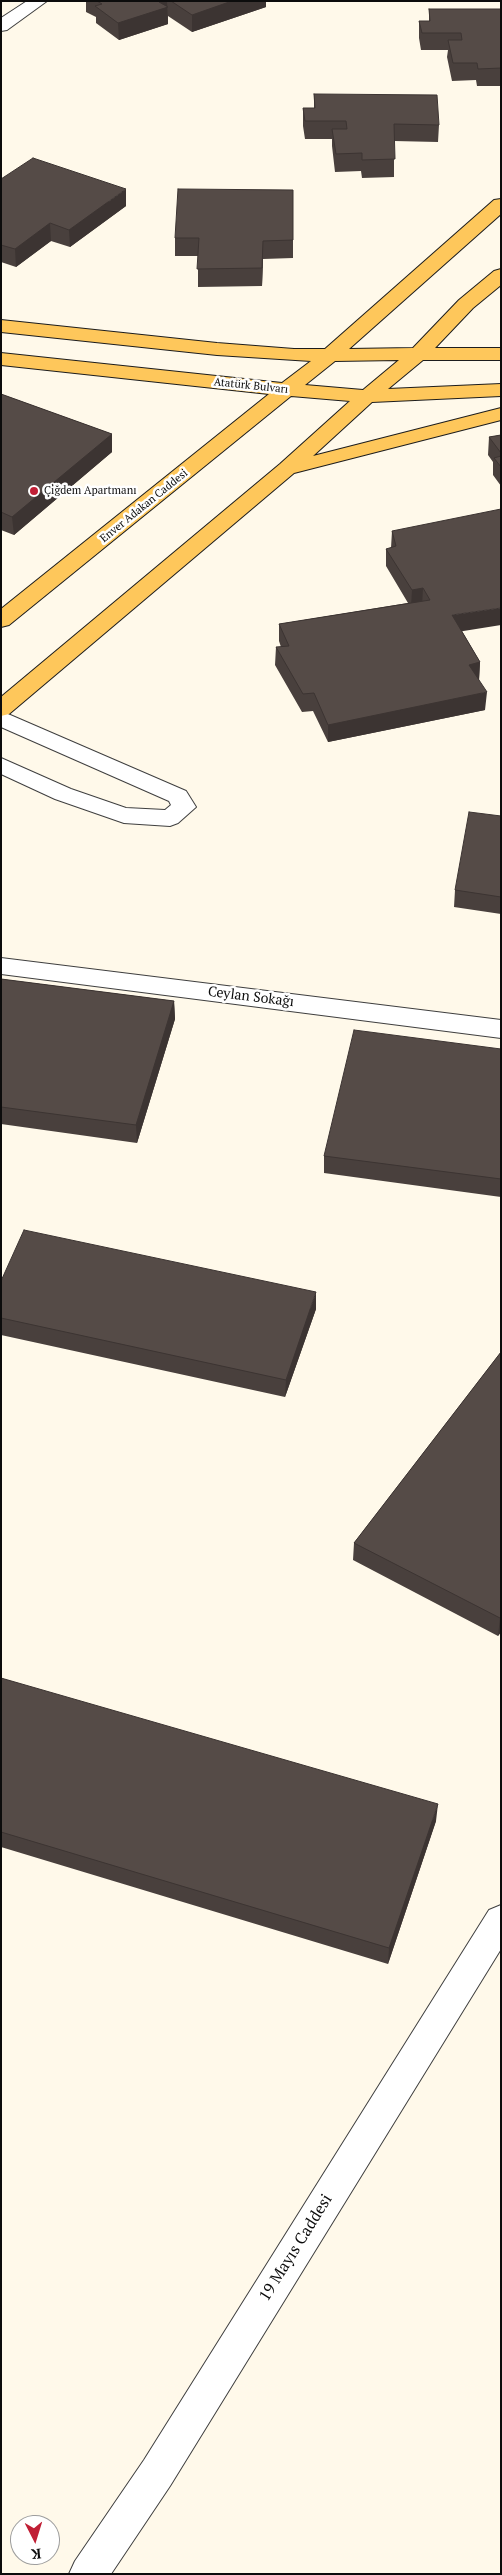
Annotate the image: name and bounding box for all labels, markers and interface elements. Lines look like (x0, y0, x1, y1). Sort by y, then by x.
street label: Atatürk Bulvarı (213, 376, 289, 396)
street label: Enver Adakan Caddesi (98, 467, 190, 545)
place label: Çiğdem Apartmanı (44, 484, 136, 498)
marker: Çiğdem Apartmanı (28, 485, 40, 497)
street label: Ceylan Sokağı (207, 983, 295, 1011)
street label: 19 Mayıs Caddesi (255, 2191, 337, 2305)
north arrow (10, 2515, 60, 2565)
text: K (30, 2545, 42, 2564)

